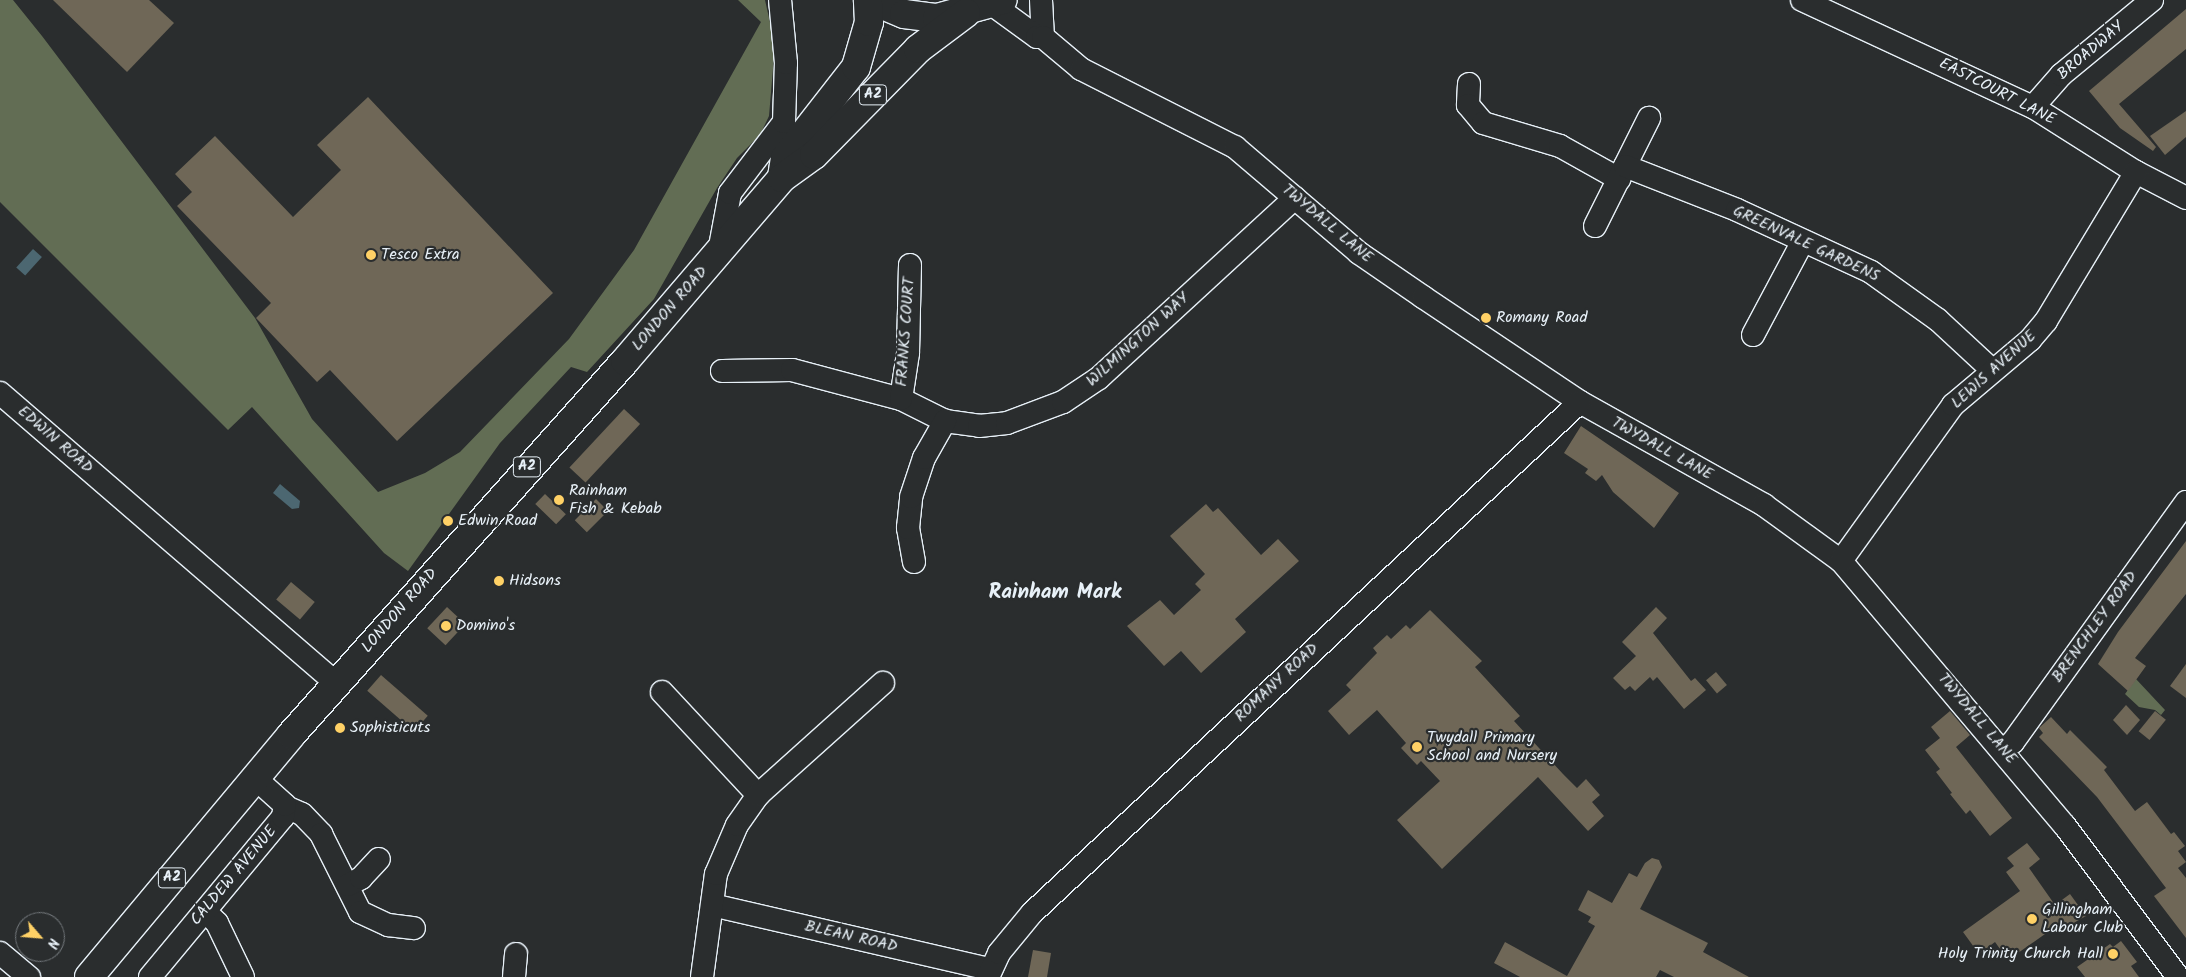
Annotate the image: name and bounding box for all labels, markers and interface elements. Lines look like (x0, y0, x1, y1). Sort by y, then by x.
street label: BROADWAY (2054, 18, 2128, 84)
street label: EASTCOURT LANE (1936, 54, 2058, 130)
road number: A2 (858, 82, 888, 108)
street label: TWYDALL LANE (1278, 180, 1376, 268)
street label: GREENVALE GARDENS (1730, 202, 1882, 286)
place label: Tesco Extra (381, 245, 460, 265)
marker: Tesco Extra (365, 249, 377, 261)
street label: LONDON ROAD (628, 263, 712, 355)
street label: FRANKS COURT (893, 277, 919, 387)
street label: WILMINGTON WAY (1083, 289, 1193, 391)
place label: Romany Road (1496, 308, 1587, 328)
marker: Romany Road (1480, 312, 1492, 324)
street label: LEWIS AVENUE (1948, 327, 2040, 413)
street label: EDWIN ROAD (13, 402, 97, 478)
street label: TWYDALL LANE (1608, 413, 1716, 485)
road number: A2 (512, 454, 542, 480)
place label: Rainham Fish & Kebab (569, 481, 662, 519)
marker: Rainham Fish & Kebab (553, 494, 565, 506)
place label: Edwin Road (458, 511, 537, 531)
marker: Edwin Road (442, 515, 454, 527)
street label: LONDON ROAD (358, 565, 442, 657)
street label: BRENCHLEY ROAD (2048, 568, 2142, 686)
place label: Hidsons (509, 571, 561, 591)
marker: Hidsons (493, 575, 505, 587)
district label: Rainham Mark (989, 580, 1121, 606)
place label: Domino's (456, 616, 515, 636)
marker: Domino's (440, 620, 452, 632)
street label: ROMANY ROAD (1231, 639, 1323, 727)
street label: TWYDALL LANE (1933, 670, 2021, 768)
place label: Sophisticuts (350, 718, 430, 738)
marker: Sophisticuts (334, 722, 346, 734)
place label: Twydall Primary School and Nursery (1427, 728, 1557, 766)
marker: Twydall Primary School and Nursery (1411, 741, 1423, 753)
street label: CALDEW AVENUE (187, 822, 281, 930)
road number: A2 (157, 866, 187, 890)
place label: Gillingham Labour Club (2042, 900, 2123, 938)
north arrow (15, 912, 65, 962)
marker: Gillingham Labour Club (2026, 913, 2038, 925)
street label: BLEAN ROAD (803, 917, 899, 957)
text: N (41, 934, 64, 952)
place label: Holy Trinity Church Hall (1938, 944, 2103, 964)
marker: Holy Trinity Church Hall (2107, 948, 2119, 960)

